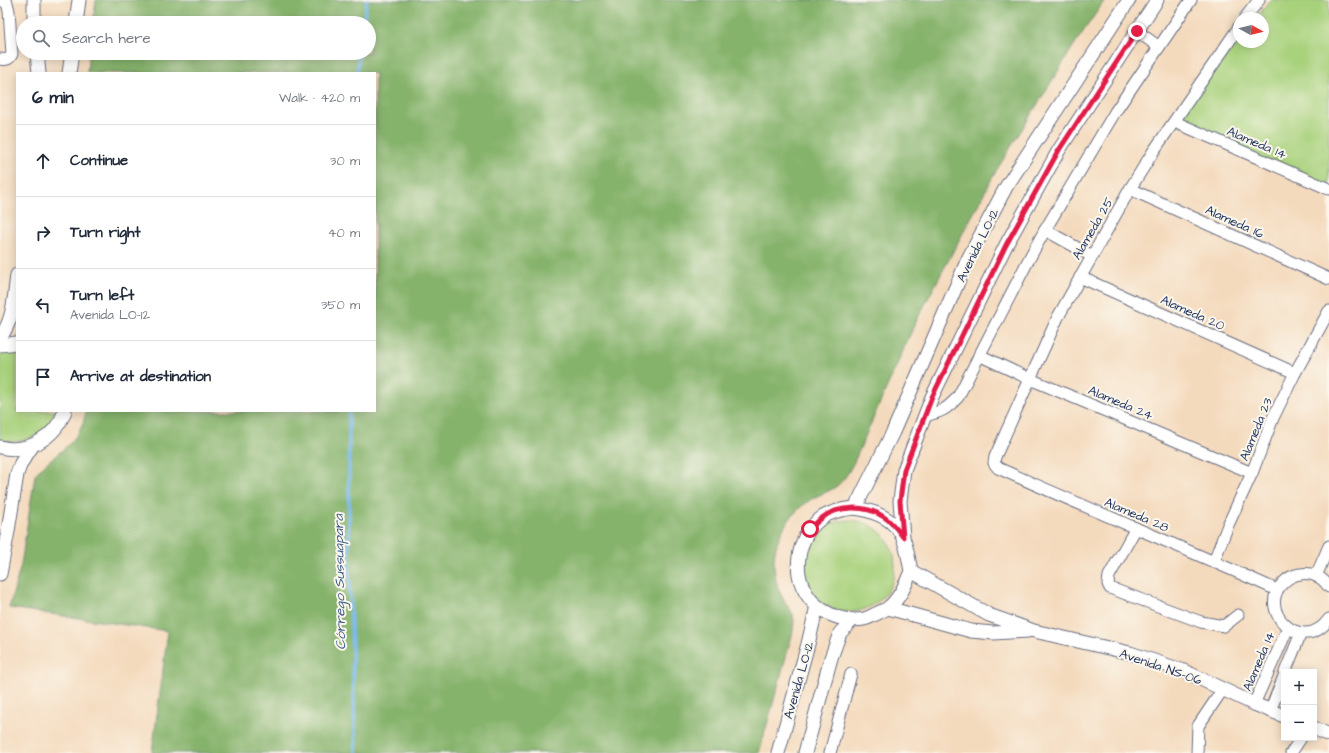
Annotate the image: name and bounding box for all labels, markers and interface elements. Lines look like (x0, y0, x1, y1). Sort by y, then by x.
north arrow (1233, 12, 1269, 48)
search box (16, 16, 376, 60)
route end (1128, 22, 1146, 40)
icon: search (30, 27, 52, 49)
text: Search here (62, 28, 151, 49)
text: 6 min (32, 86, 74, 110)
text: Walk · 420 m (279, 89, 360, 107)
street label: Alameda 14 (1224, 122, 1289, 164)
icon: ahead (32, 150, 54, 172)
text: Continue (70, 150, 128, 171)
text: 30 m (330, 152, 360, 170)
street label: Alameda 25 (1068, 194, 1118, 263)
street label: Alameda 16 (1202, 201, 1267, 243)
street label: Avenida LO-12 (952, 205, 1004, 285)
icon: right (32, 222, 54, 244)
text: Turn right (70, 222, 141, 243)
text: 40 m (328, 224, 360, 242)
text: Turn left (70, 285, 134, 306)
street label: Alameda 20 (1158, 291, 1227, 335)
icon: left (32, 294, 54, 316)
text: 350 m (321, 296, 360, 314)
text: Avenida LO-12 (70, 306, 150, 324)
icon: arrive (32, 366, 54, 388)
text: Arrive at destination (70, 366, 211, 387)
street label: Alameda 24 (1085, 381, 1156, 425)
street label: Alameda 23 (1235, 395, 1277, 464)
street label: Alameda 28 (1102, 493, 1172, 537)
water label: Córrego Sussuapara (329, 513, 351, 650)
route start (801, 520, 819, 538)
street label: Alameda 14 (1238, 629, 1280, 694)
street label: Avenida LO-12 (779, 639, 819, 721)
street label: Avenida NS-06 (1117, 644, 1204, 689)
map controls (1281, 669, 1317, 741)
button: + (1281, 669, 1317, 705)
button: − (1281, 705, 1317, 741)

